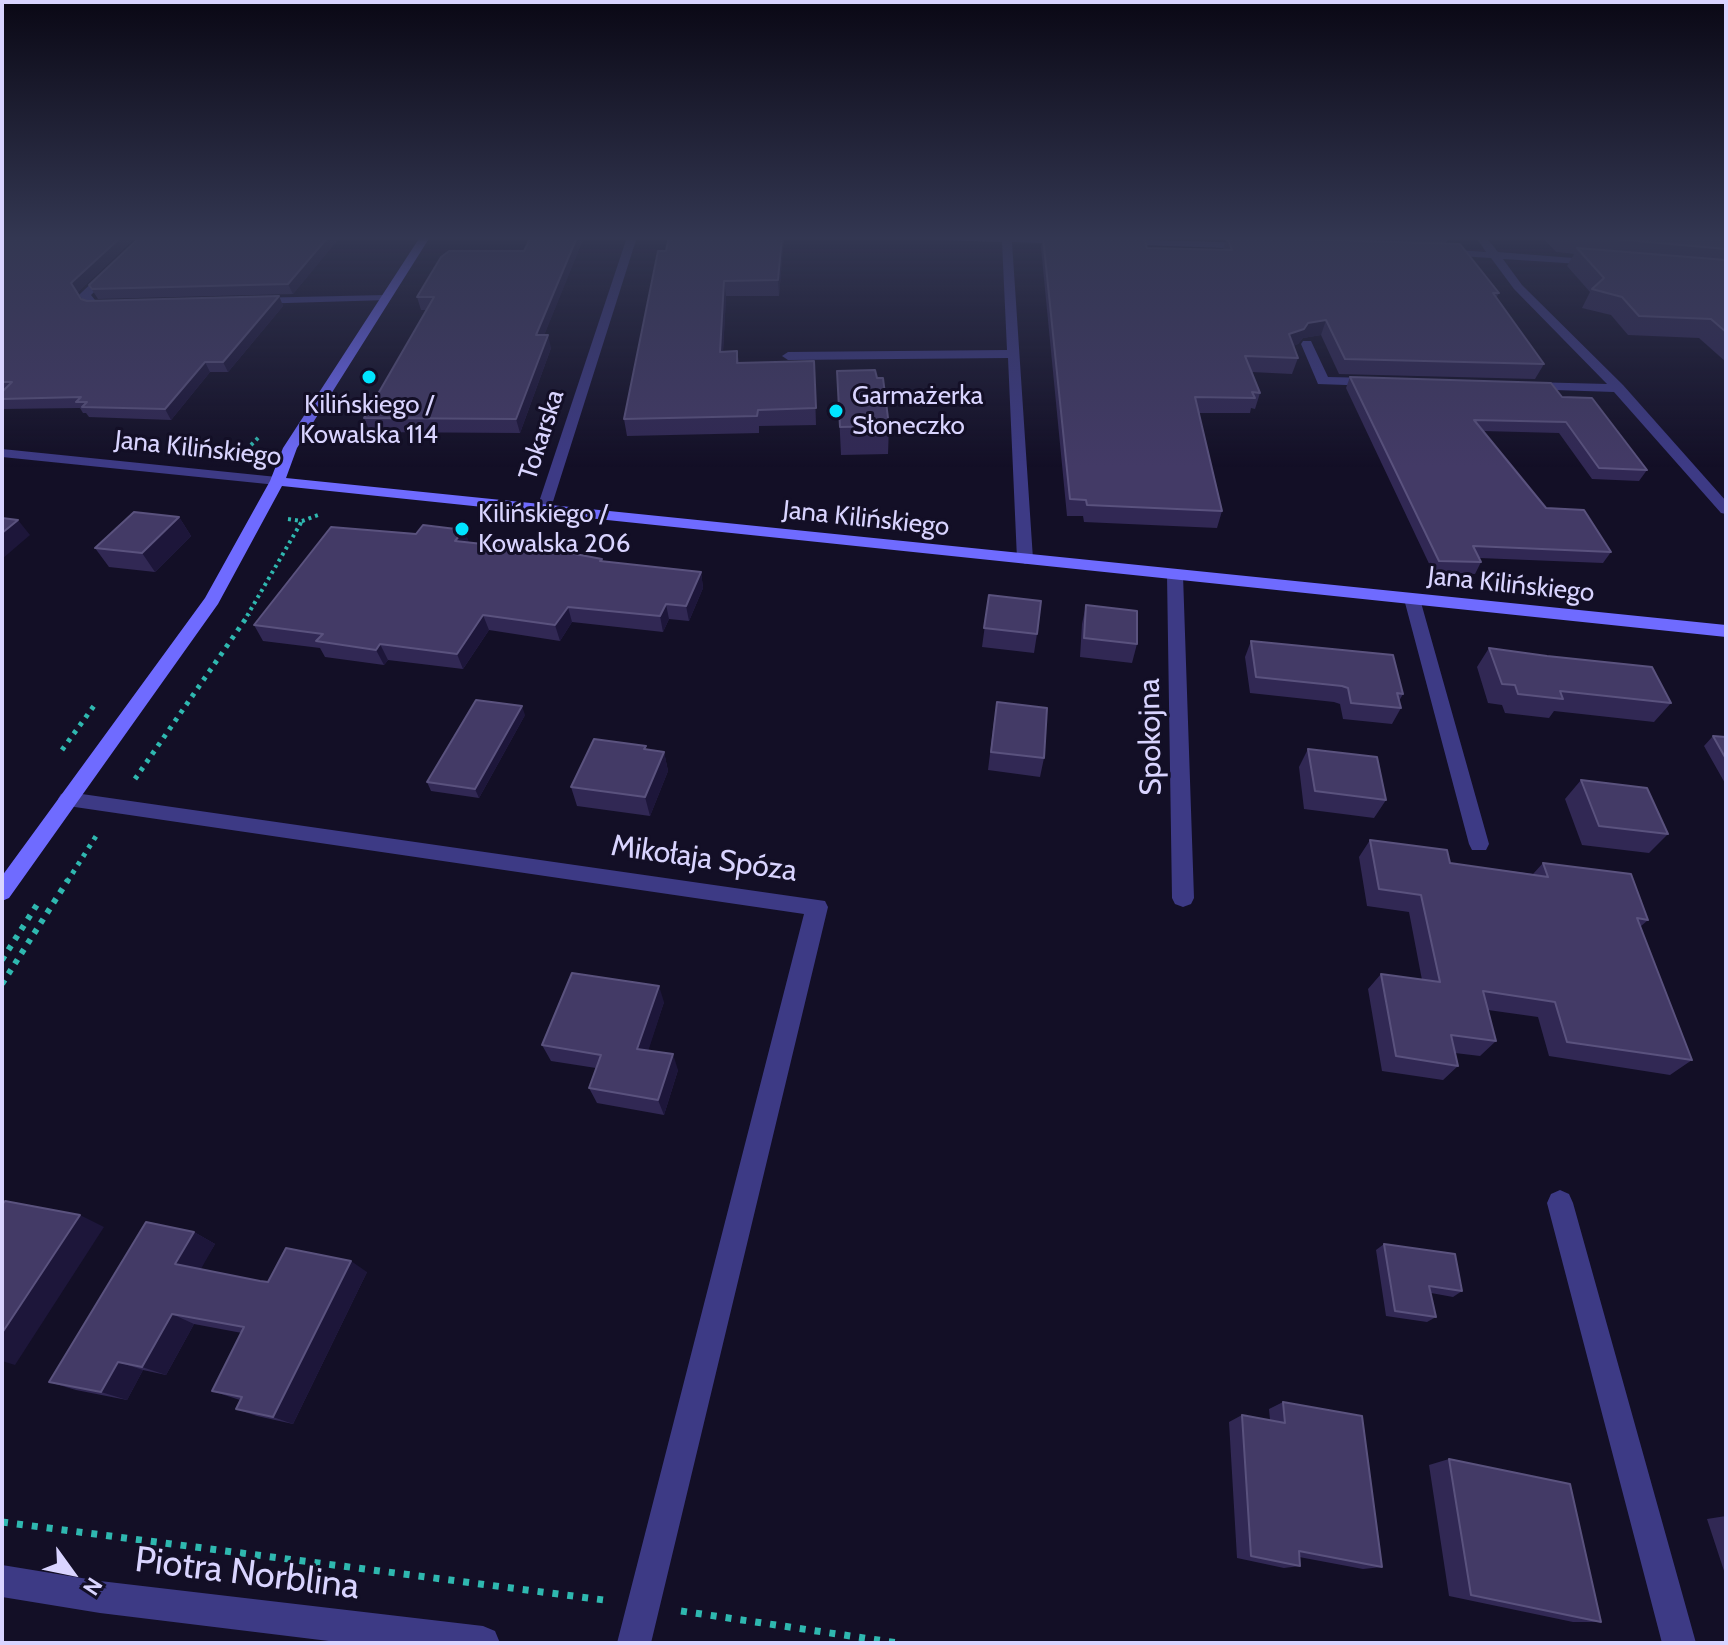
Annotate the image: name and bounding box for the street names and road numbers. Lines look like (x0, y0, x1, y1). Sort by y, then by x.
street label: Tokarska (513, 386, 571, 484)
street label: Jana Kilińskiego (113, 425, 283, 473)
street label: Jana Kilińskiego (781, 495, 951, 543)
street label: Jana Kilińskiego (1426, 561, 1596, 609)
street label: Spokojna (1132, 678, 1170, 796)
street label: Mikołaja Spóza (609, 828, 799, 890)
street label: Piotra Norblina (132, 1539, 362, 1609)

